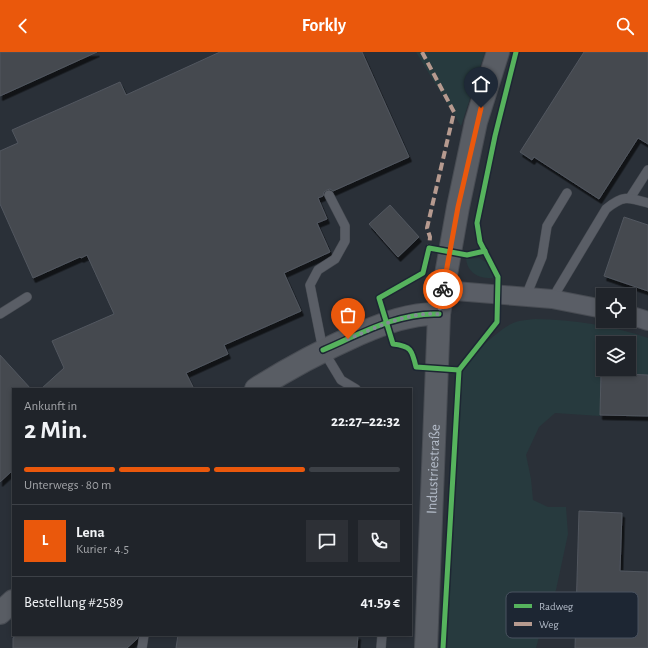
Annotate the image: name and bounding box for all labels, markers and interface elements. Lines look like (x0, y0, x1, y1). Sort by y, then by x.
icon: back (12, 15, 34, 37)
icon: search (614, 15, 636, 37)
text: Forkly (302, 17, 346, 35)
pin (464, 67, 498, 108)
icon: home (470, 73, 492, 95)
courier (423, 269, 463, 309)
icon: bike (432, 278, 454, 300)
map controls (596, 288, 636, 376)
button: locate (596, 288, 636, 328)
pin (331, 298, 365, 339)
icon: bag (337, 304, 359, 326)
button: layers (596, 336, 636, 376)
text: Ankunft in (24, 400, 77, 413)
text: 22:27–22:32 (331, 414, 400, 429)
text: 2 Min. (24, 417, 87, 443)
street label: Industriestraße (424, 424, 443, 514)
text: Unterwegs · 80 m (24, 479, 111, 492)
button: chat (306, 520, 348, 562)
button: phone (358, 520, 400, 562)
text: Lena (76, 525, 105, 540)
text: L (42, 533, 48, 548)
text: Kurier · 4.5 (76, 543, 129, 556)
legend (506, 592, 638, 638)
text: Bestellung #2589 (24, 595, 123, 610)
text: 41.59 € (361, 595, 400, 610)
text: Radweg (539, 601, 574, 612)
text: Weg (539, 619, 559, 630)

